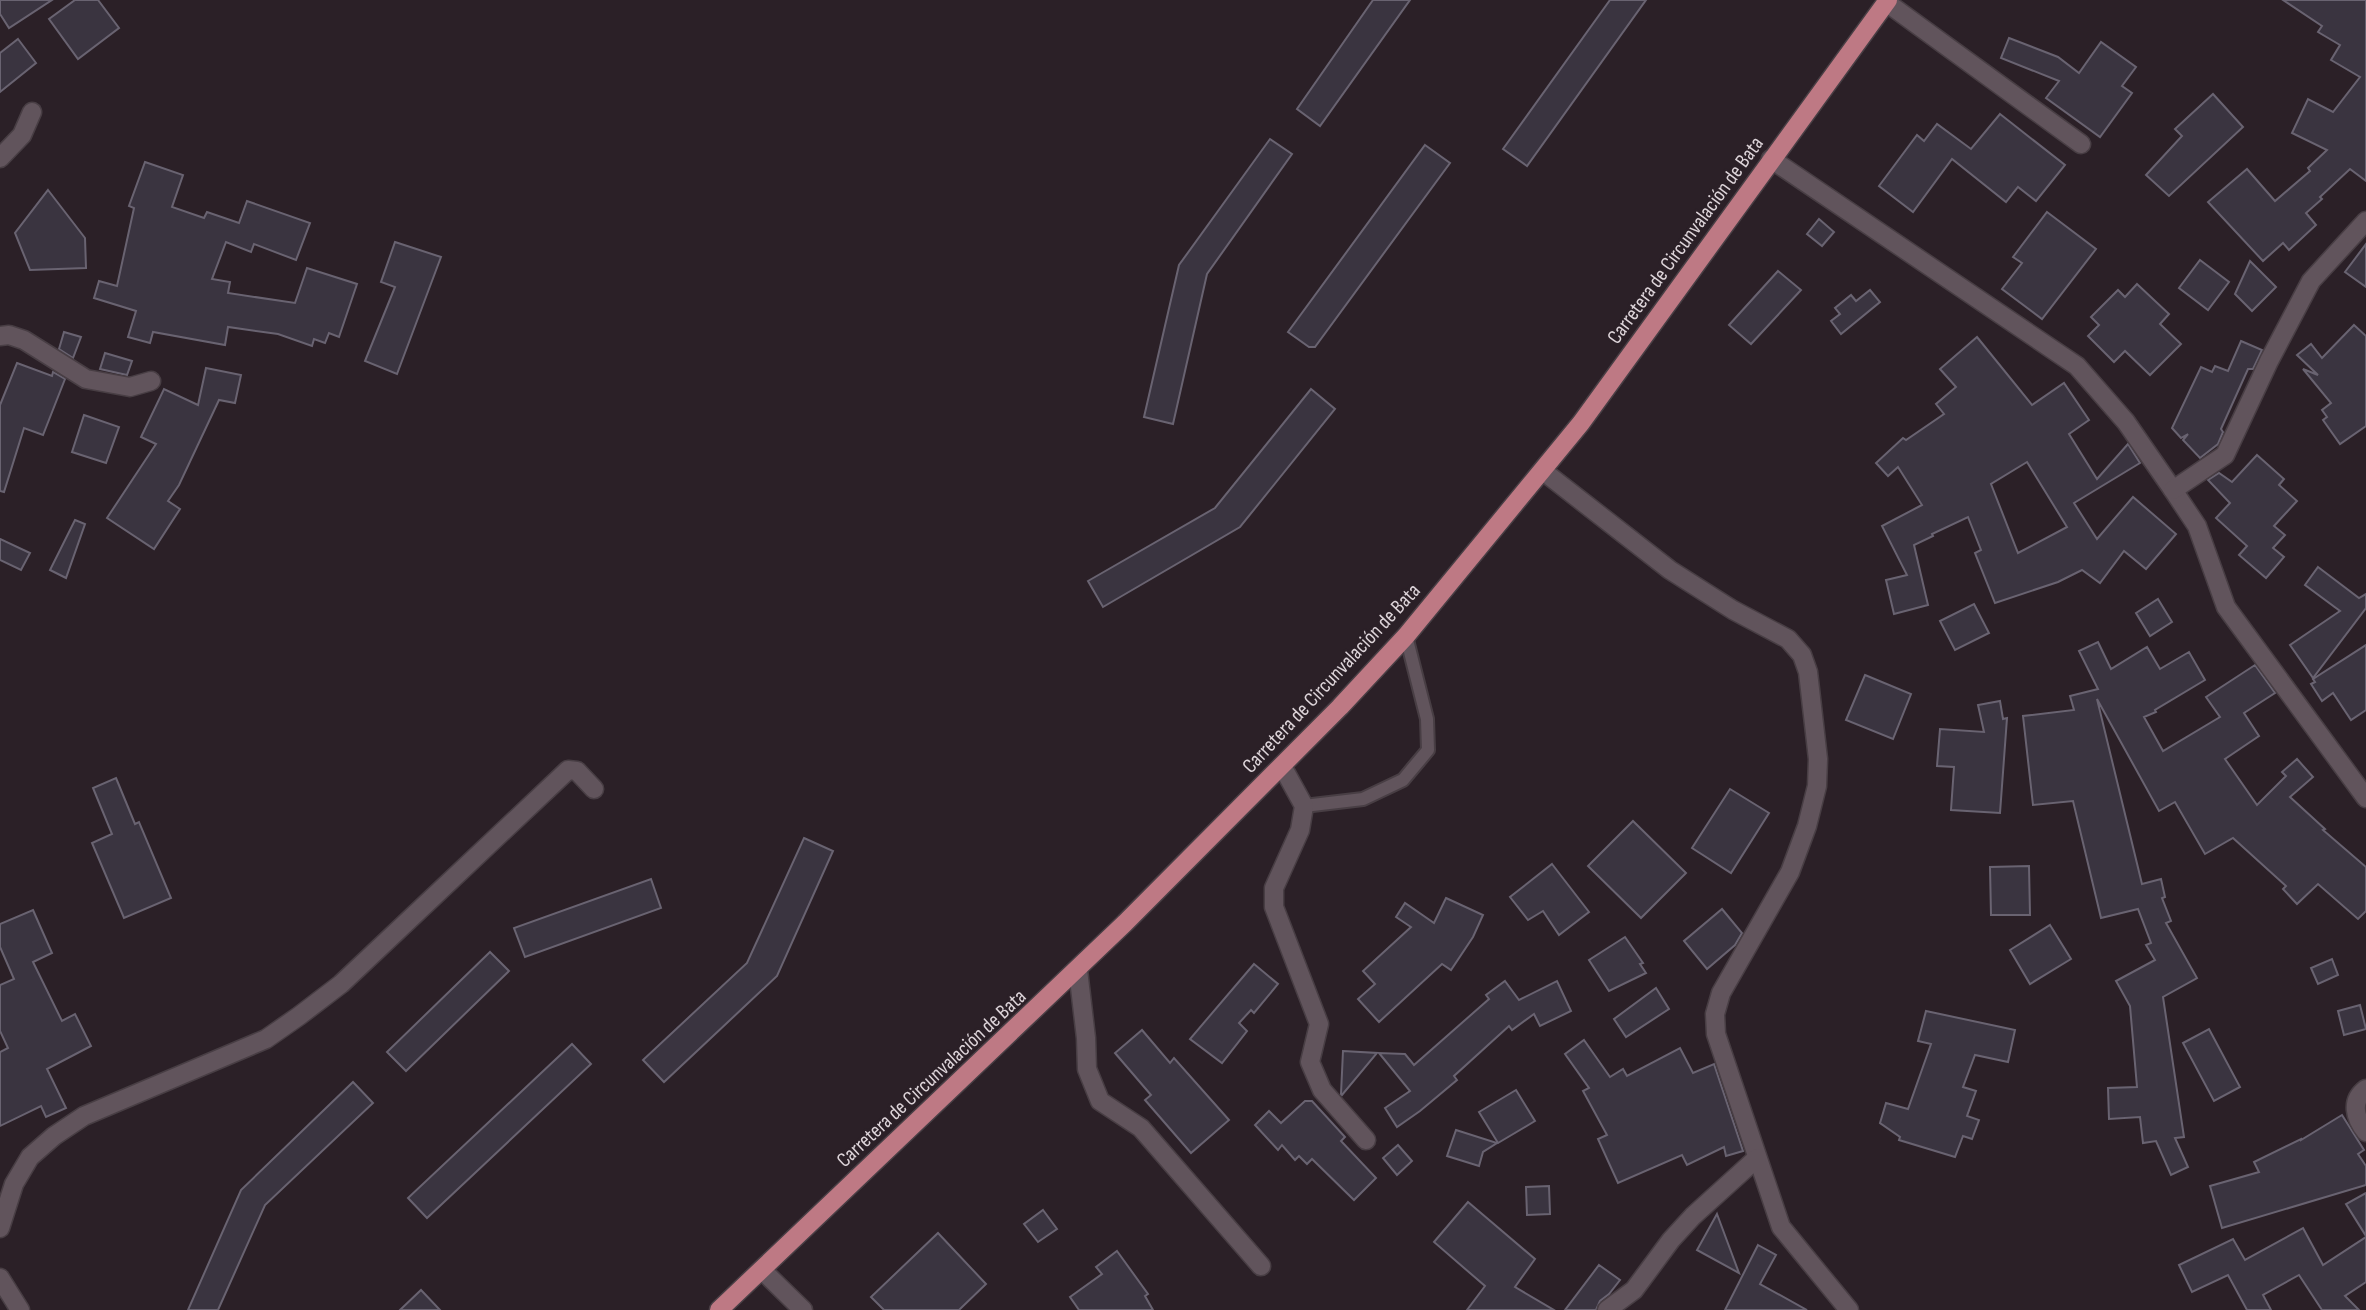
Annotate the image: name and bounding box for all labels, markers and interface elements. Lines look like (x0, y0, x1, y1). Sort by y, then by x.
street label: Carretera de Circunvalación de Bata (1602, 132, 1769, 349)
street label: Carretera de Circunvalación de Bata (1237, 578, 1426, 778)
street label: Carretera de Circunvalación de Bata (831, 984, 1031, 1173)

